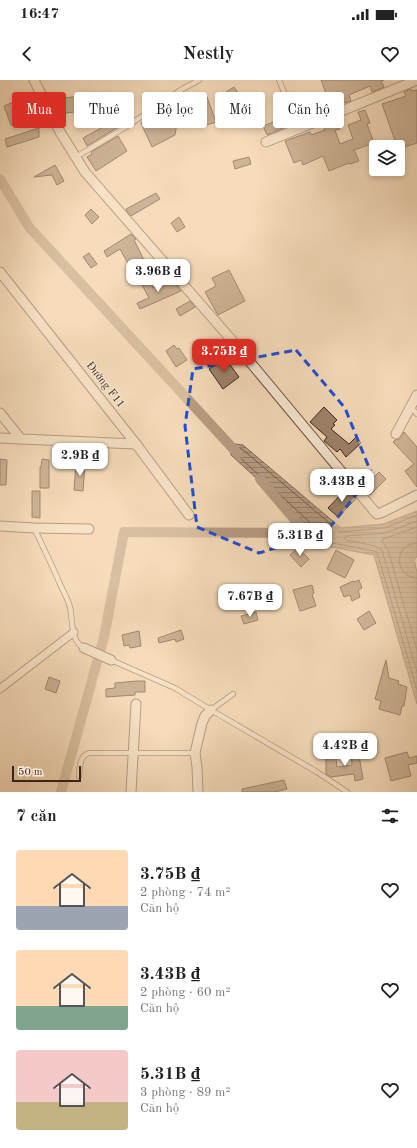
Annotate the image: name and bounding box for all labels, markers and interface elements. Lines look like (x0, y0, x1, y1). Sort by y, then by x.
text: 16:47 (20, 7, 59, 22)
icon: back (16, 43, 38, 65)
icon: heart (379, 43, 401, 65)
text: Nestly (183, 45, 234, 63)
chip: Mua (12, 92, 66, 128)
chip: Thuê (74, 92, 134, 128)
chip: Bộ lọc (142, 92, 207, 128)
chip: Mới (215, 92, 265, 128)
chip: Căn hộ (273, 92, 344, 128)
map controls (369, 140, 405, 176)
button: layers (369, 140, 405, 176)
pin: 3.96B ₫ (121, 259, 195, 293)
text: 3.96B ₫ (135, 265, 181, 278)
pin: 3.75B ₫ (187, 339, 261, 373)
text: 3.75B ₫ (201, 345, 247, 358)
street label: Đường F11 (84, 360, 126, 410)
pin: 2.9B ₫ (47, 443, 113, 477)
text: 2.9B ₫ (61, 449, 99, 462)
pin: 3.43B ₫ (305, 469, 379, 503)
text: 3.43B ₫ (319, 475, 365, 488)
pin: 5.31B ₫ (263, 523, 337, 557)
text: 5.31B ₫ (277, 529, 323, 542)
pin: 7.67B ₫ (213, 584, 287, 618)
text: 7.67B ₫ (227, 590, 273, 603)
pin: 4.42B ₫ (308, 733, 382, 767)
text: 4.42B ₫ (322, 739, 368, 752)
scale bar (12, 764, 81, 783)
text: 50 m (18, 767, 43, 778)
icon: filters (379, 805, 401, 827)
text: 7 căn (16, 808, 57, 825)
icon: home (48, 866, 96, 914)
text: 3.75B ₫ (140, 866, 200, 883)
icon: heart (379, 879, 401, 901)
text: 2 phòng · 74 m² (140, 886, 230, 899)
text: Căn hộ (140, 902, 179, 915)
icon: home (48, 966, 96, 1014)
text: 3.43B ₫ (140, 966, 200, 983)
icon: heart (379, 979, 401, 1001)
text: 2 phòng · 60 m² (140, 986, 230, 999)
text: Căn hộ (140, 1002, 179, 1015)
icon: home (48, 1066, 96, 1114)
text: 5.31B ₫ (140, 1066, 200, 1083)
icon: heart (379, 1079, 401, 1101)
text: 3 phòng · 89 m² (140, 1086, 230, 1099)
text: Căn hộ (140, 1102, 179, 1115)

